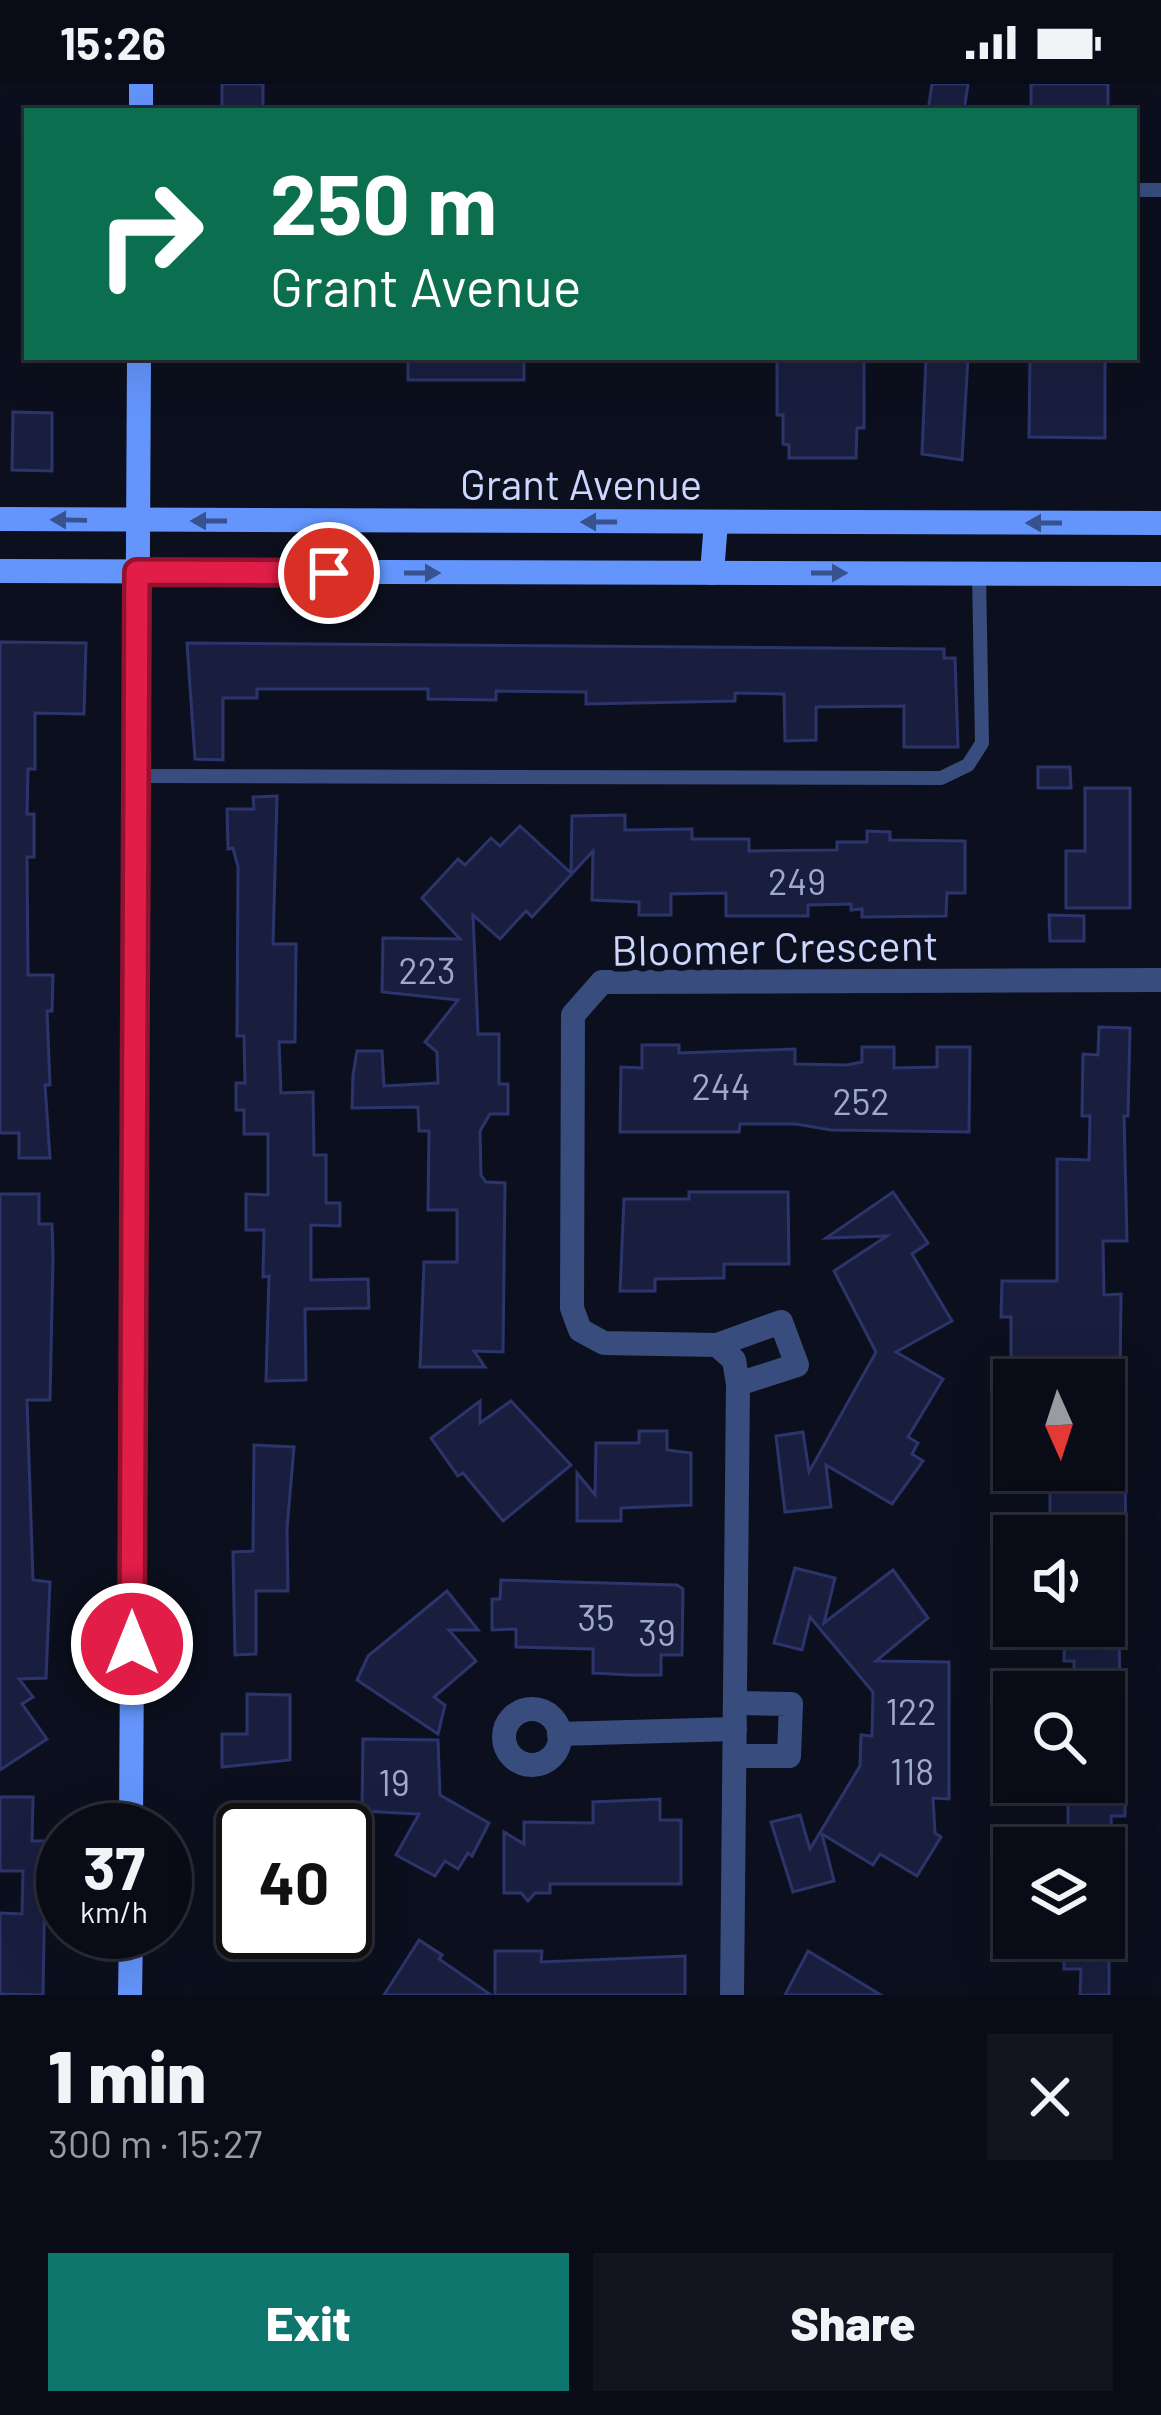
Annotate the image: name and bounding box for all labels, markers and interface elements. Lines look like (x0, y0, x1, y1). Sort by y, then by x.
text: 15:26 (60, 15, 166, 69)
text: 250 m (270, 151, 497, 252)
icon: right (72, 156, 228, 312)
text: Grant Avenue (270, 253, 581, 318)
street label: Grant Avenue (460, 458, 702, 508)
one-way arrow (49, 510, 87, 530)
one-way arrow (189, 511, 227, 531)
one-way arrow (579, 512, 617, 532)
one-way arrow (1024, 513, 1062, 533)
pin (278, 522, 380, 624)
icon: arrive (296, 540, 362, 606)
one-way arrow (404, 563, 442, 583)
one-way arrow (811, 563, 849, 583)
house number: 249 (768, 859, 826, 902)
street label: Bloomer Crescent (611, 918, 939, 974)
house number: 223 (399, 948, 455, 991)
house number: 244 (692, 1064, 750, 1107)
house number: 252 (832, 1079, 890, 1122)
north arrow (993, 1359, 1125, 1491)
map controls (993, 1359, 1125, 1959)
button: sound (993, 1515, 1125, 1647)
position arrow (69, 1581, 195, 1707)
house number: 35 (577, 1595, 615, 1638)
house number: 39 (638, 1610, 676, 1653)
button: search (993, 1671, 1125, 1803)
house number: 122 (885, 1689, 937, 1732)
house number: 118 (890, 1749, 934, 1792)
house number: 19 (378, 1760, 410, 1803)
speed limit sign: 40 (216, 1803, 372, 1959)
button: layers (993, 1827, 1125, 1959)
text: 37 (83, 1830, 145, 1902)
text: km/h (80, 1893, 148, 1929)
text: 1 min (48, 2031, 206, 2117)
button: close (987, 2034, 1113, 2160)
text: 300 m · 15:27 (48, 2119, 262, 2166)
button: Exit (48, 2253, 569, 2391)
button: Share (593, 2253, 1113, 2391)

